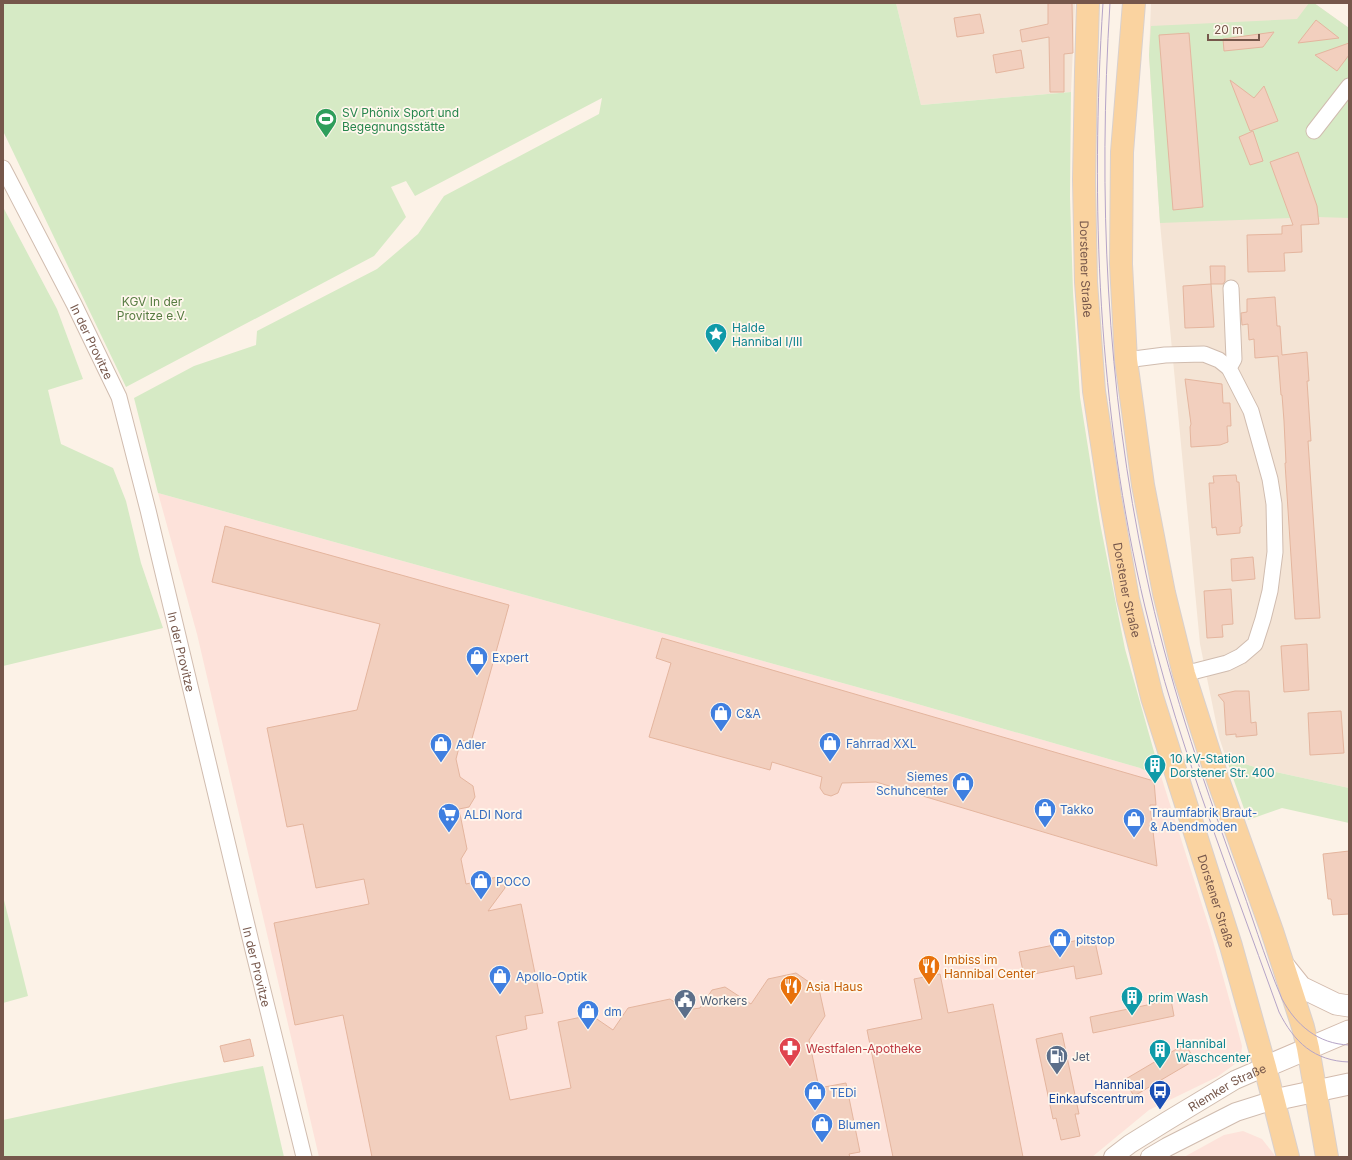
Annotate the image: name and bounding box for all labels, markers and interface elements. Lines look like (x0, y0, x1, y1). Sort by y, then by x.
scale bar (1208, 16, 1259, 42)
text: 20 m (1214, 22, 1243, 37)
place label: SV Phönix Sport und Begegnungsstätte (342, 105, 459, 134)
sports icon: SV Phönix Sport und Begegnungsstätte (313, 106, 339, 139)
street label: Dorstener Straße (1077, 220, 1096, 318)
park label: KGV In der Provitze e.V. (117, 294, 187, 323)
street label: In der Provitze (68, 301, 117, 382)
place label: Halde Hannibal I/III (732, 320, 802, 349)
place icon: Halde Hannibal I/III (703, 321, 729, 354)
street label: Dorstener Straße (1111, 541, 1145, 639)
street label: In der Provitze (165, 610, 199, 693)
shop icon: Expert (464, 644, 490, 677)
place label: Expert (492, 650, 529, 665)
shop icon: C&A (708, 700, 734, 733)
place label: C&A (736, 706, 761, 721)
shop icon: Fahrrad XXL (817, 730, 843, 763)
shop icon: Adler (428, 731, 454, 764)
place label: Fahrrad XXL (846, 736, 917, 751)
place label: Adler (456, 737, 487, 752)
place label: 10 kV-Station Dorstener Str. 400 (1170, 751, 1275, 780)
building icon: 10 kV-Station Dorstener Str. 400 (1142, 752, 1168, 785)
place label: Siemes Schuhcenter (876, 769, 948, 798)
shop icon: Siemes Schuhcenter (950, 770, 976, 803)
shop icon: Takko (1032, 796, 1058, 829)
supermarket icon: ALDI Nord (436, 801, 462, 834)
place label: Takko (1060, 802, 1094, 817)
place label: Traumfabrik Braut- & Abendmoden (1150, 805, 1257, 834)
shop icon: Traumfabrik Braut- & Abendmoden (1121, 806, 1147, 839)
place label: ALDI Nord (464, 807, 522, 822)
street label: Dorstener Straße (1195, 853, 1239, 949)
shop icon: POCO (468, 868, 494, 901)
place label: POCO (496, 874, 531, 889)
street label: In der Provitze (240, 925, 274, 1008)
shop icon: pitstop (1047, 926, 1073, 959)
place label: pitstop (1076, 932, 1115, 947)
place label: Imbiss im Hannibal Center (944, 952, 1036, 981)
restaurant icon: Imbiss im Hannibal Center (916, 953, 942, 986)
shop icon: Apollo-Optik (487, 963, 513, 996)
place label: Apollo-Optik (516, 969, 588, 984)
restaurant icon: Asia Haus (778, 973, 804, 1006)
place label: Asia Haus (806, 979, 863, 994)
building icon: prim Wash (1119, 984, 1145, 1017)
public building icon: Workers (672, 987, 698, 1020)
place label: prim Wash (1148, 990, 1208, 1005)
place label: Workers (700, 993, 747, 1008)
shop icon: dm (575, 998, 601, 1031)
place label: dm (604, 1004, 622, 1019)
pharmacy icon: Westfalen-Apotheke (777, 1035, 803, 1068)
place label: Hannibal Waschcenter (1176, 1036, 1251, 1065)
building icon: Hannibal Waschcenter (1147, 1037, 1173, 1070)
place label: Westfalen-Apotheke (806, 1041, 921, 1056)
fuel station icon: Jet (1044, 1043, 1070, 1076)
place label: Jet (1072, 1049, 1090, 1064)
street label: Riemker Straße (1185, 1060, 1268, 1114)
place label: Hannibal Einkaufscentrum (1049, 1077, 1144, 1106)
bus stop icon: Hannibal Einkaufscentrum (1147, 1078, 1173, 1111)
shop icon: TEDi (802, 1079, 828, 1112)
place label: TEDi (830, 1085, 857, 1100)
shop icon: Blumen (809, 1111, 835, 1144)
place label: Blumen (838, 1117, 880, 1132)

